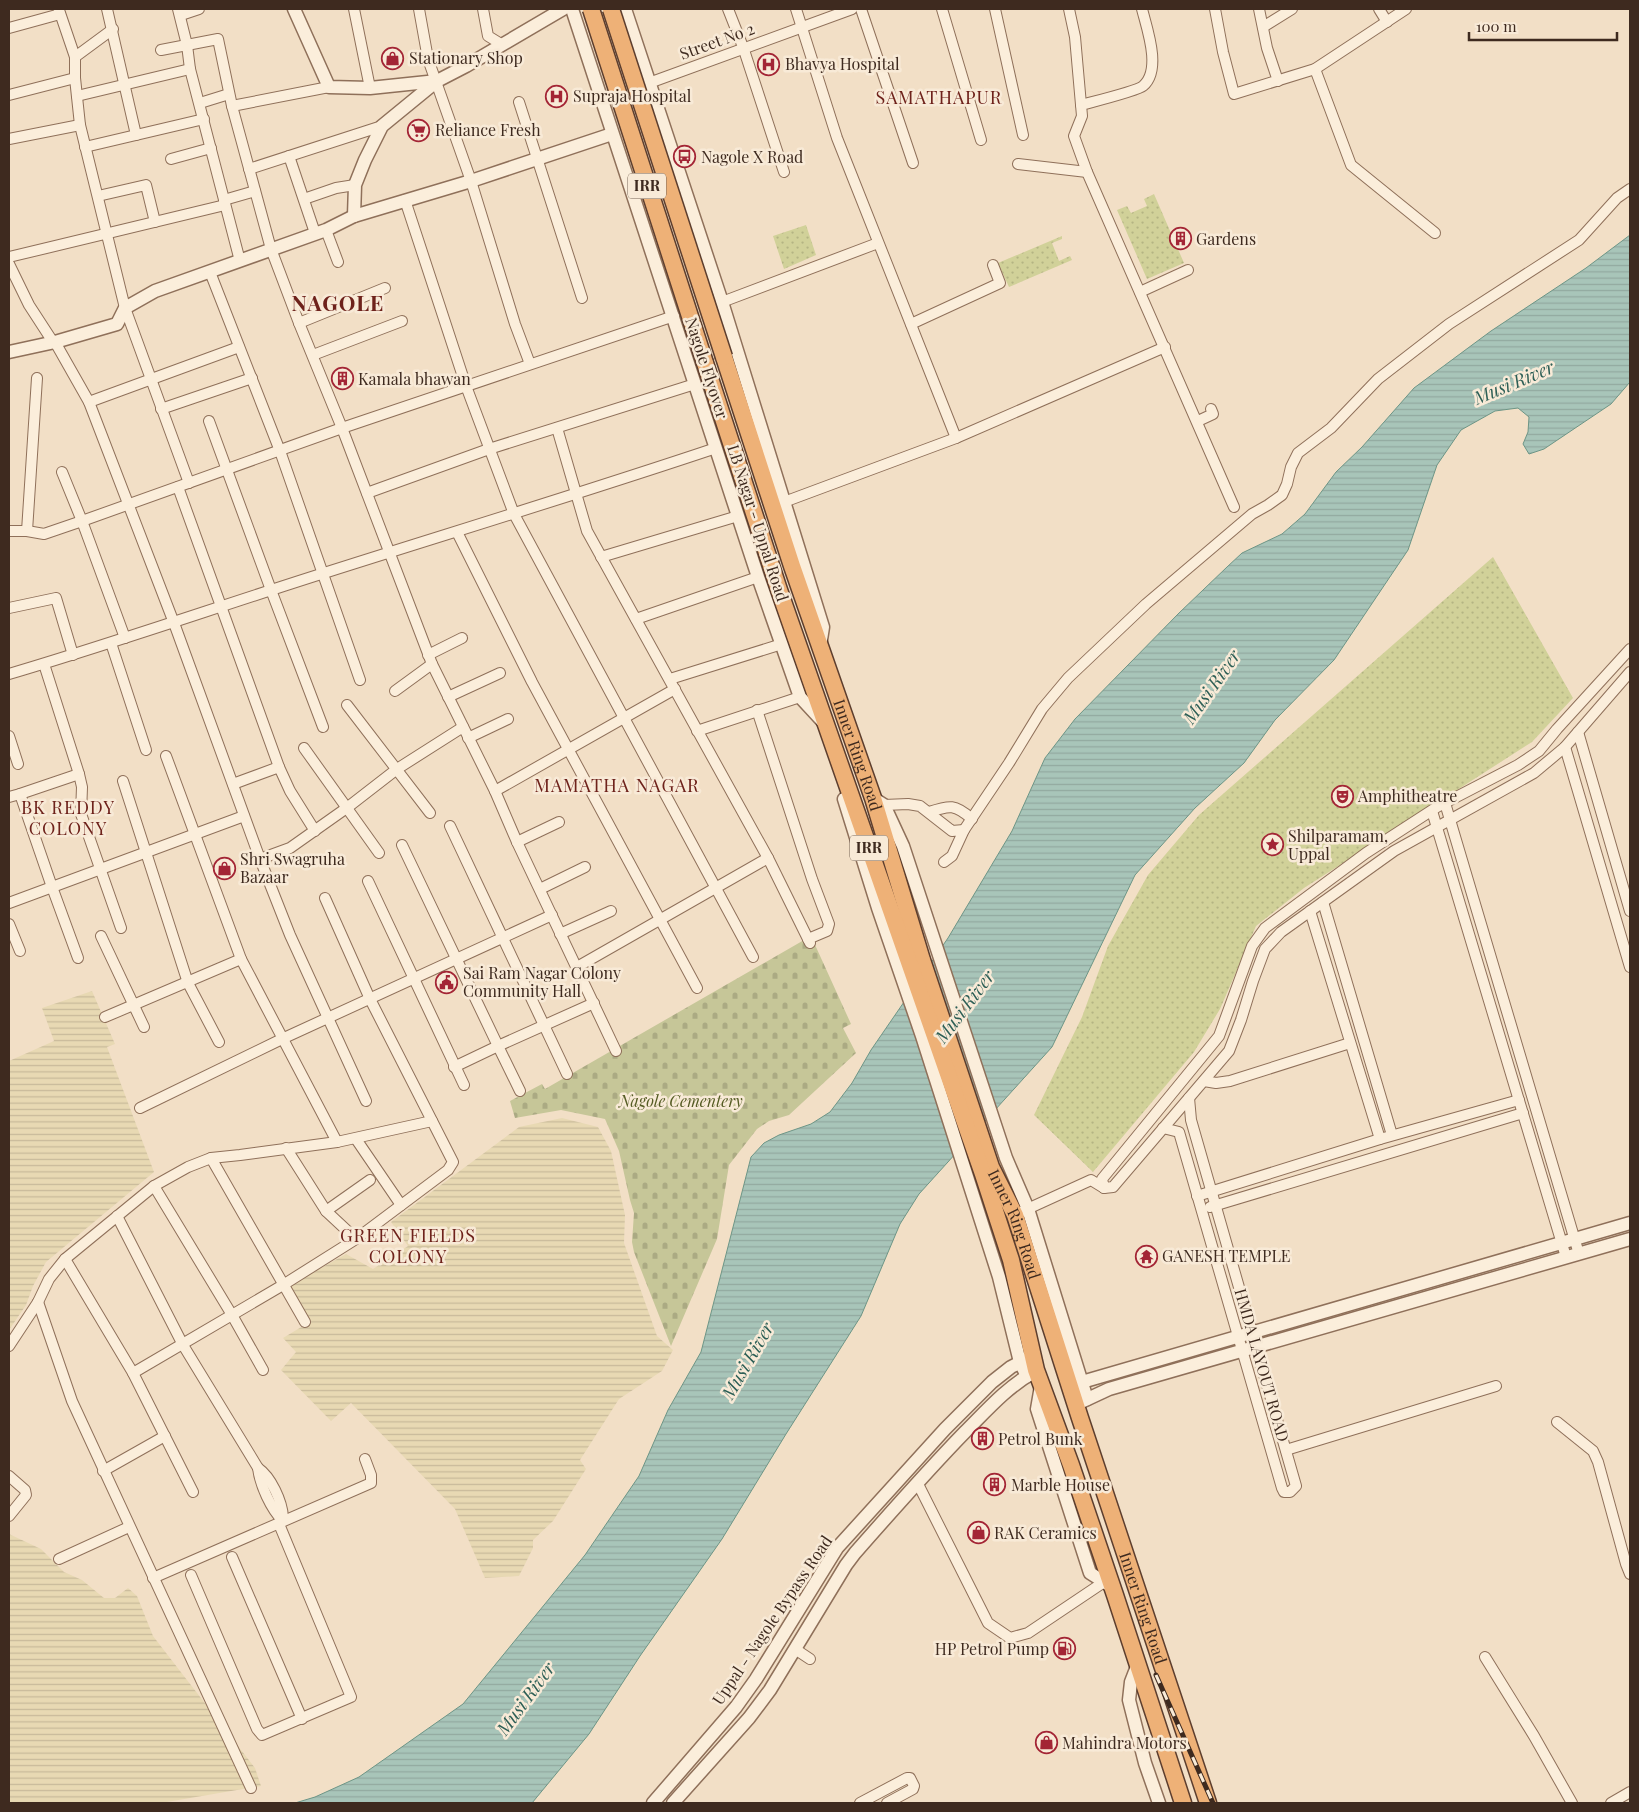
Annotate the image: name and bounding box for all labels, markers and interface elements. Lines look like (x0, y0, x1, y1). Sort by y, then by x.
scale bar (1469, 10, 1616, 42)
text: 100 m (1476, 16, 1517, 36)
street label: Street No 2 (677, 17, 757, 64)
shop icon: Stationary Shop (381, 46, 405, 70)
place label: Stationary Shop (409, 47, 523, 68)
hospital icon: Bhavya Hospital (757, 52, 781, 76)
place label: Bhavya Hospital (785, 53, 900, 74)
hospital icon: Supraja Hospital (545, 84, 569, 108)
place label: Supraja Hospital (573, 85, 692, 106)
district label: SAMATHAPUR (876, 85, 1002, 109)
supermarket icon: Reliance Fresh (407, 118, 431, 142)
place label: Reliance Fresh (435, 119, 541, 140)
bus stop icon: Nagole X Road (673, 145, 697, 169)
place label: Nagole X Road (701, 146, 803, 167)
road number: IRR (628, 174, 666, 198)
building icon: Gardens (1168, 227, 1192, 251)
place label: Gardens (1196, 228, 1256, 249)
district label: NAGOLE (292, 288, 384, 316)
street label: Nagole Flyover (681, 314, 734, 421)
water label: Musi River (1469, 354, 1559, 410)
building icon: Kamala bhawan (330, 367, 354, 391)
place label: Kamala bhawan (358, 368, 471, 389)
street label: LB Nagar - Uppal Road (723, 442, 794, 604)
water label: Musi River (1176, 644, 1246, 729)
street label: Inner Ring Road (829, 696, 887, 813)
district label: MAMATHA NAGAR (534, 773, 700, 797)
theatre icon: Amphitheatre (1330, 784, 1354, 808)
place label: Amphitheatre (1357, 785, 1457, 806)
district label: BK REDDY COLONY (21, 795, 115, 840)
place label: Shilparamam, Uppal (1288, 825, 1388, 864)
place icon: Shilparamam, Uppal (1260, 833, 1284, 857)
road number: IRR (850, 836, 888, 860)
place label: Shri Swagruha Bazaar (240, 848, 345, 887)
shop icon: Shri Swagruha Bazaar (212, 856, 236, 880)
place label: Sai Ram Nagar Colony Community Hall (463, 962, 621, 1001)
water label: Musi River (928, 964, 1000, 1048)
public building icon: Sai Ram Nagar Colony Community Hall (435, 970, 459, 994)
park label: Nagole Cementery (617, 1090, 743, 1111)
street label: Inner Ring Road (984, 1165, 1046, 1282)
district label: GREEN FIELDS COLONY (340, 1223, 476, 1268)
temple icon: GANESH TEMPLE (1134, 1244, 1158, 1268)
place label: GANESH TEMPLE (1162, 1245, 1291, 1266)
street label: HMDA LAYOUT ROAD (1231, 1286, 1294, 1444)
water label: Musi River (715, 1317, 779, 1404)
building icon: Petrol Bunk (970, 1427, 994, 1451)
place label: Petrol Bunk (998, 1428, 1083, 1449)
building icon: Marble House (983, 1473, 1007, 1497)
place label: Marble House (1011, 1474, 1110, 1495)
shop icon: RAK Ceramics (966, 1521, 990, 1545)
place label: RAK Ceramics (994, 1522, 1097, 1543)
street label: Uppal - Nagole Bypass Road (707, 1531, 836, 1708)
street label: Inner Ring Road (1115, 1549, 1172, 1667)
fuel station icon: HP Petrol Pump (1053, 1637, 1077, 1661)
place label: HP Petrol Pump (935, 1638, 1049, 1659)
water label: Musi River (490, 1656, 561, 1741)
shop icon: Mahindra Motors (1034, 1731, 1058, 1755)
place label: Mahindra Motors (1062, 1732, 1187, 1753)

